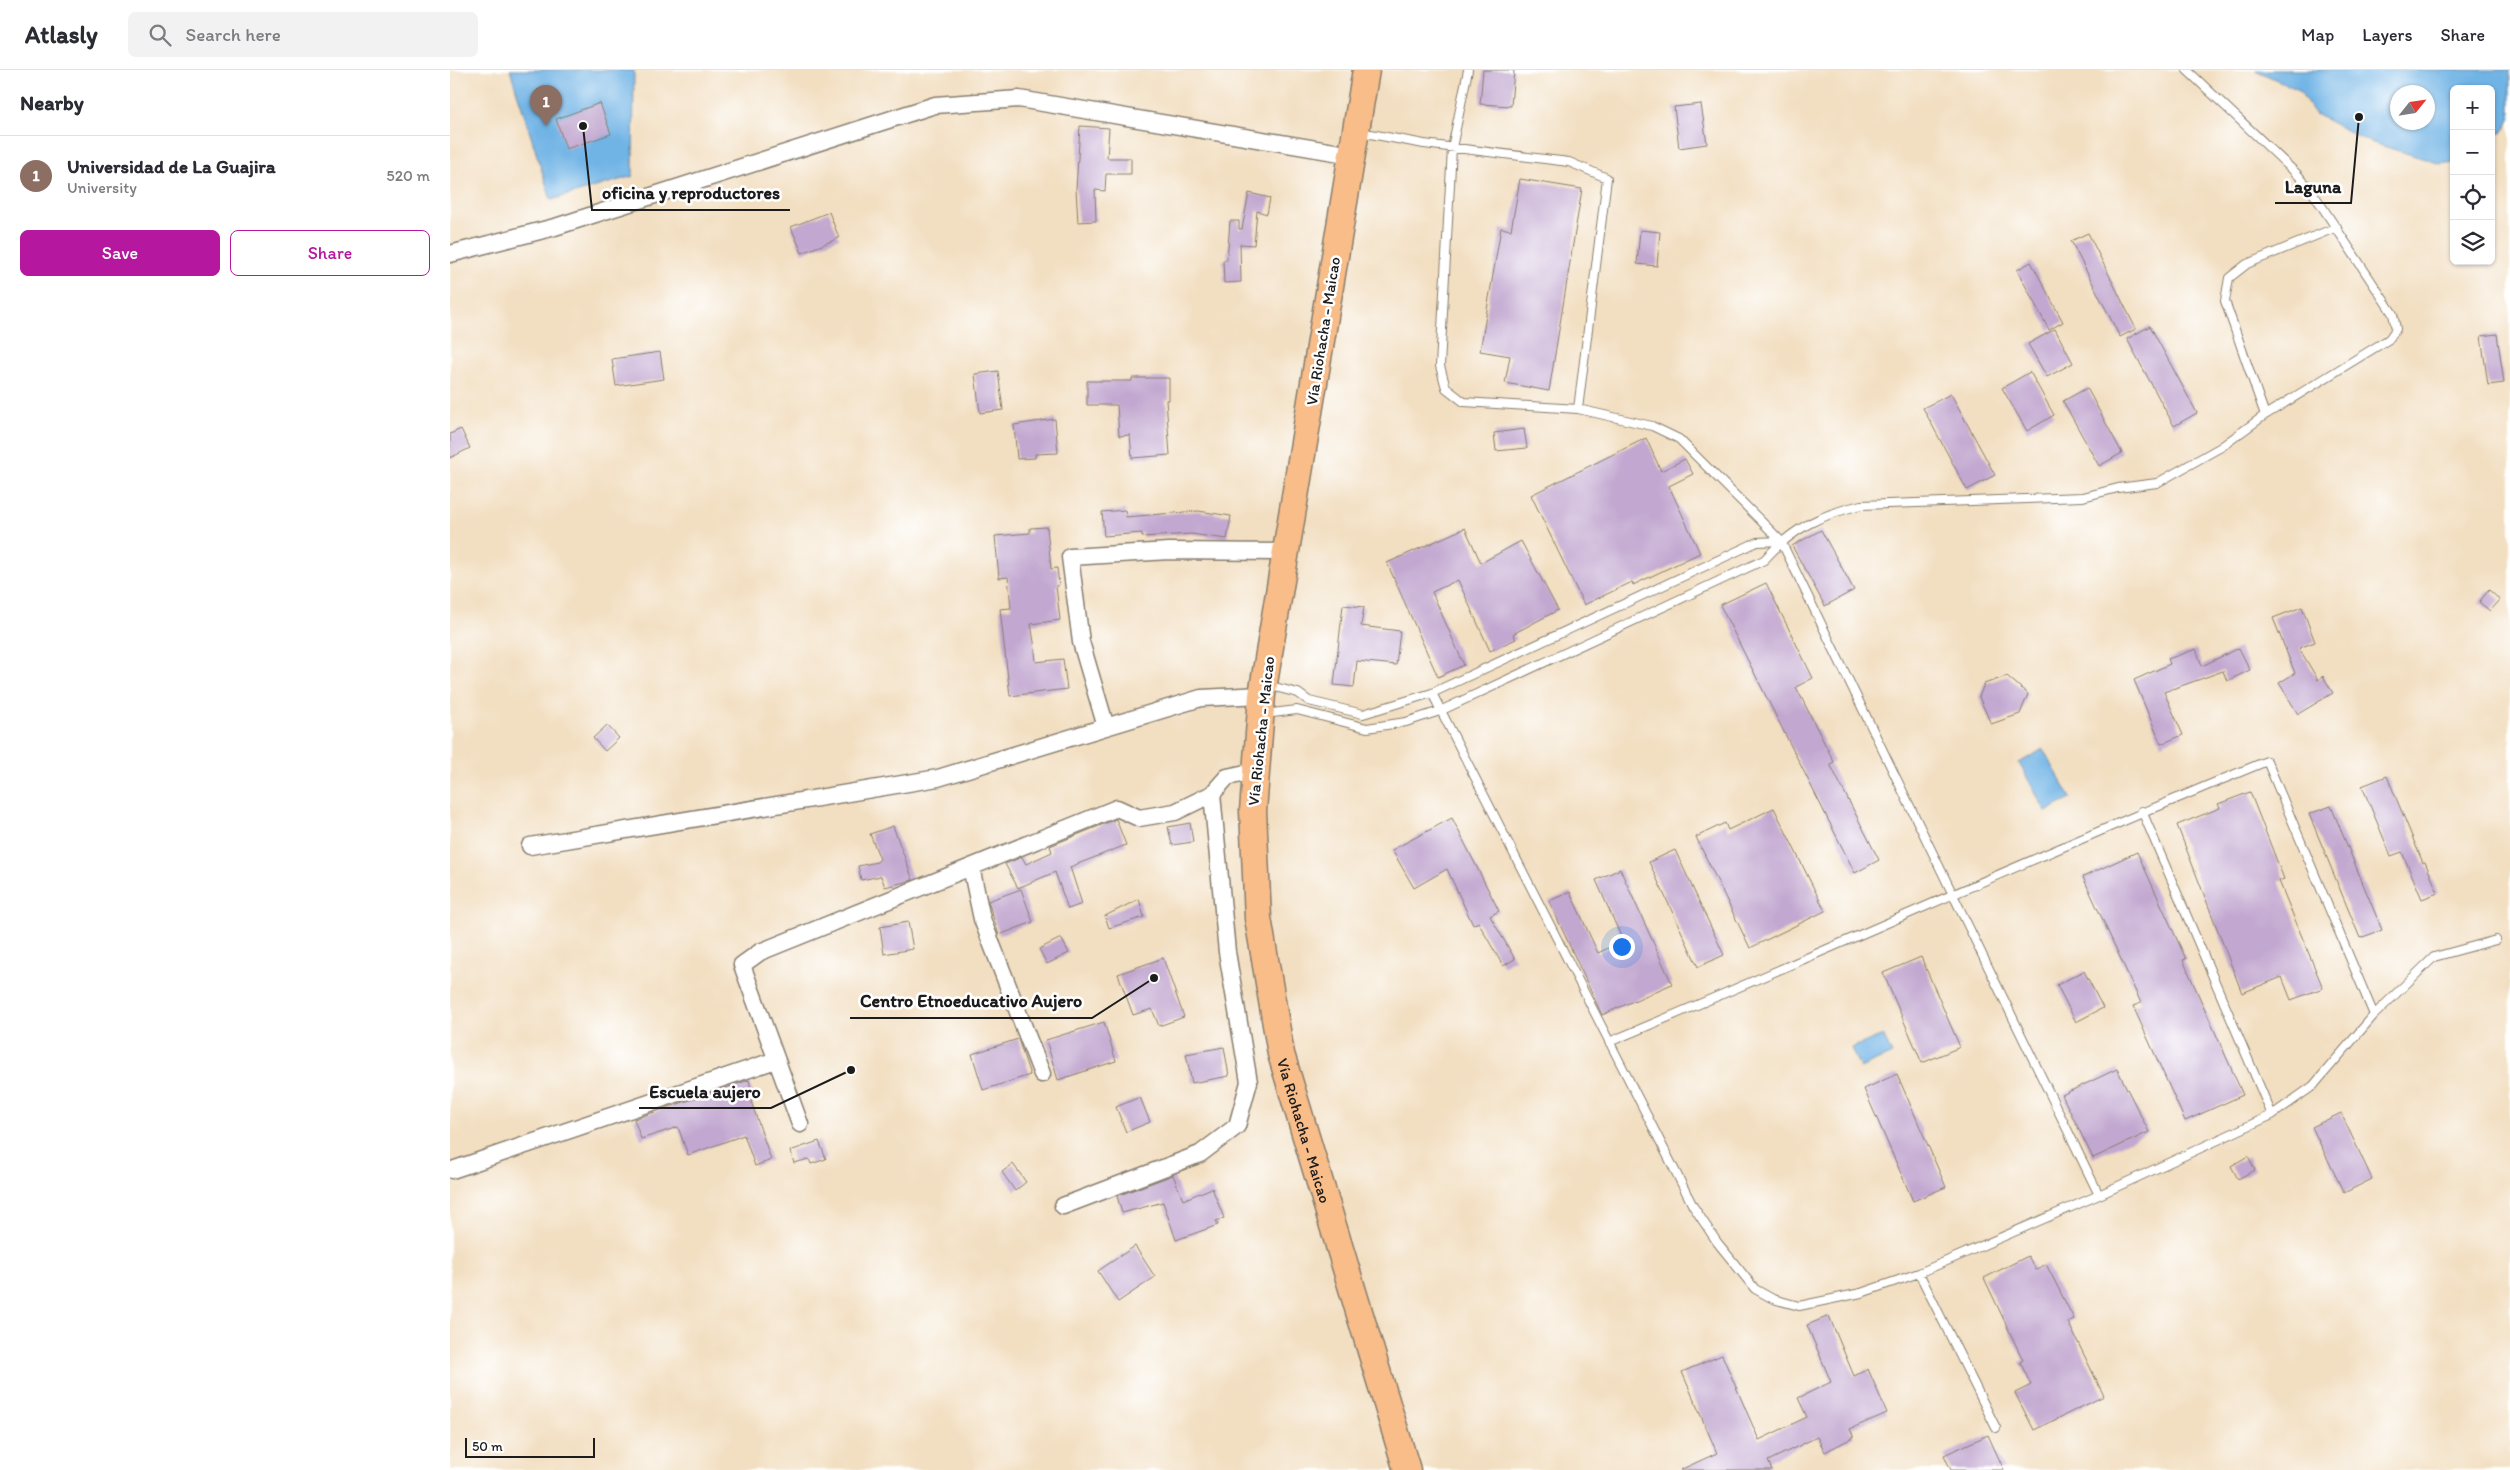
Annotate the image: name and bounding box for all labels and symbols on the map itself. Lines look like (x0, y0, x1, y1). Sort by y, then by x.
pin: 1 (530, 85, 562, 126)
north arrow (2390, 85, 2435, 130)
callout: Laguna (2275, 170, 2351, 203)
text: Laguna (2285, 176, 2342, 198)
callout: oficina y reproductores (592, 177, 790, 210)
text: oficina y reproductores (602, 182, 780, 204)
street label: Vía Riohacha - Maicao (1302, 255, 1344, 407)
street label: Vía Riohacha - Maicao (1244, 655, 1278, 807)
your location (1609, 934, 1635, 960)
callout: Centro Etnoeducativo Aujero (850, 985, 1092, 1018)
text: Centro Etnoeducativo Aujero (860, 990, 1082, 1012)
street label: Vía Riohacha - Maicao (1273, 1056, 1335, 1205)
callout: Escuela aujero (639, 1075, 771, 1108)
text: Escuela aujero (649, 1081, 761, 1103)
scale bar (465, 1435, 595, 1458)

